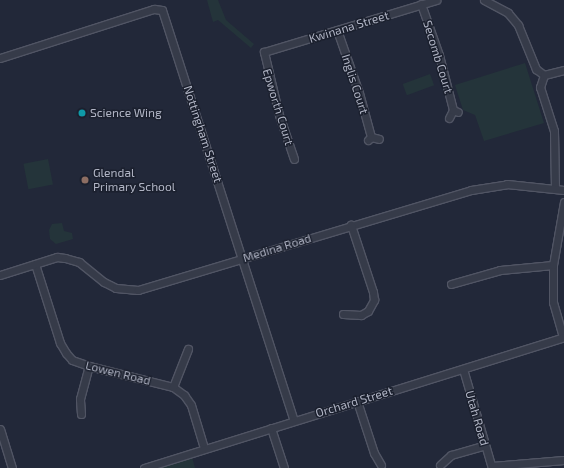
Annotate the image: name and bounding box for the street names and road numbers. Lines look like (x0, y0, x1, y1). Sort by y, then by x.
street label: Kwinana Street (307, 8, 391, 46)
street label: Secomb Court (420, 19, 456, 95)
street label: Inglis Court (339, 52, 371, 116)
street label: Epworth Court (260, 67, 296, 147)
street label: Nottingham Street (181, 84, 225, 184)
street label: Medina Road (241, 231, 313, 265)
street label: Lowen Road (84, 358, 152, 388)
street label: Orchard Street (314, 383, 394, 421)
street label: Utah Road (462, 389, 492, 447)

